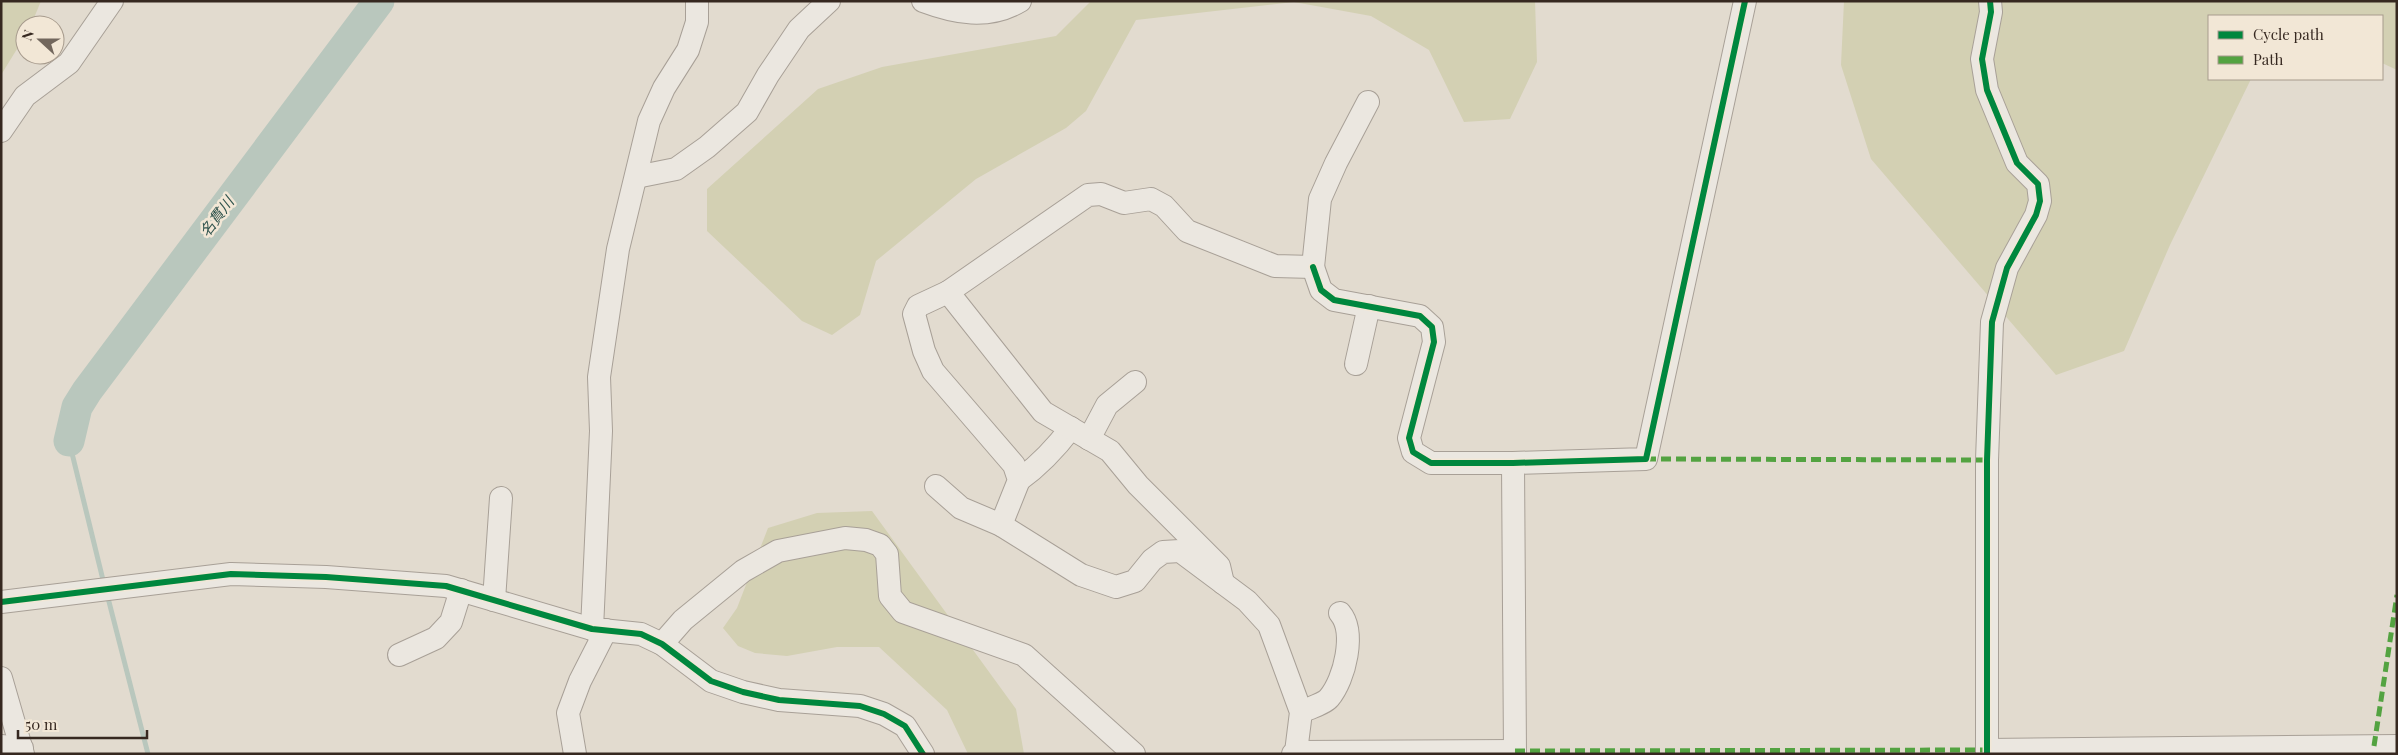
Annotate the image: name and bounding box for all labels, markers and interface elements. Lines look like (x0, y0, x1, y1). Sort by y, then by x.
north arrow (15, 15, 65, 65)
legend (2208, 15, 2383, 80)
text: Cycle path (2253, 24, 2324, 44)
text: N (17, 27, 38, 43)
text: Path (2253, 49, 2283, 69)
water label: 名貫川 (195, 191, 239, 240)
scale bar (18, 708, 146, 740)
text: 50 m (25, 714, 58, 734)

